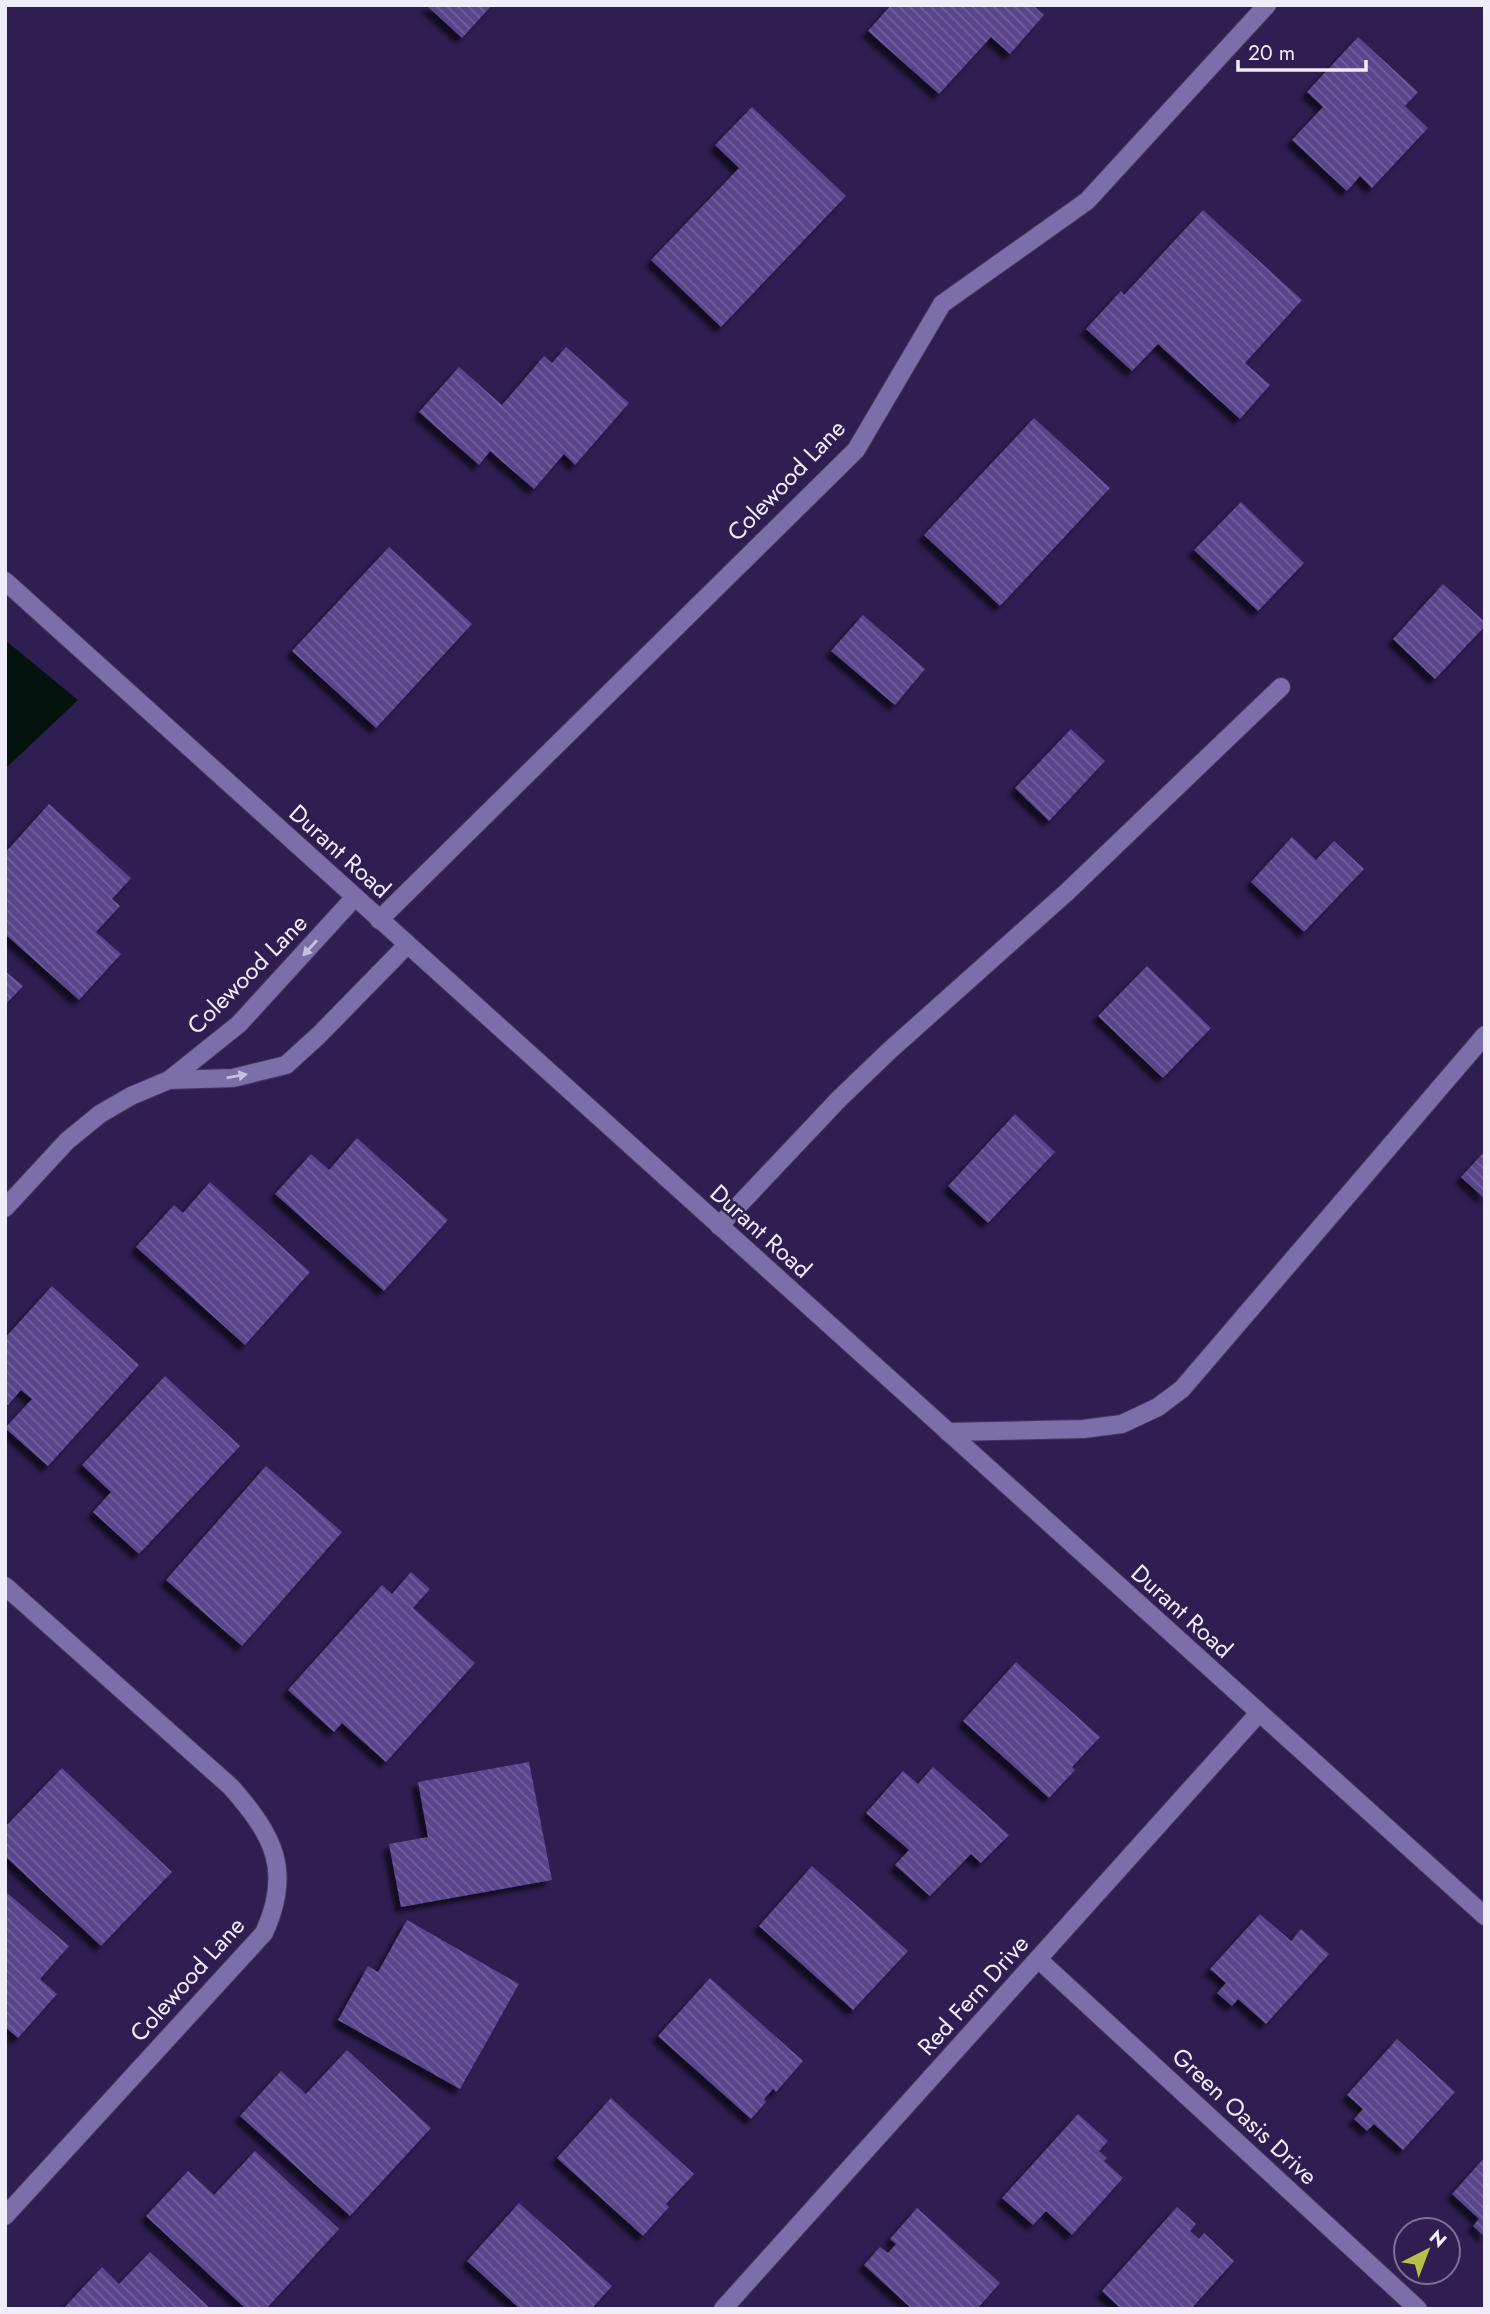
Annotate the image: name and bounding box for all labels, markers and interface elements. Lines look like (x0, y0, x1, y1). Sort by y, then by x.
scale bar (1238, 28, 1366, 72)
text: 20 m (1248, 38, 1295, 68)
street label: Colewood Lane (719, 411, 853, 549)
street label: Durant Road (281, 796, 399, 906)
street label: Colewood Lane (179, 906, 315, 1042)
one-way arrow (303, 940, 318, 957)
one-way arrow (226, 1071, 248, 1082)
street label: Durant Road (702, 1176, 820, 1286)
street label: Durant Road (1123, 1556, 1241, 1666)
street label: Colewood Lane (121, 1909, 253, 2049)
street label: Red Fern Drive (909, 1927, 1037, 2063)
street label: Green Oasis Drive (1164, 2039, 1326, 2193)
north arrow (1392, 2216, 1462, 2286)
text: N (1423, 2224, 1453, 2254)

